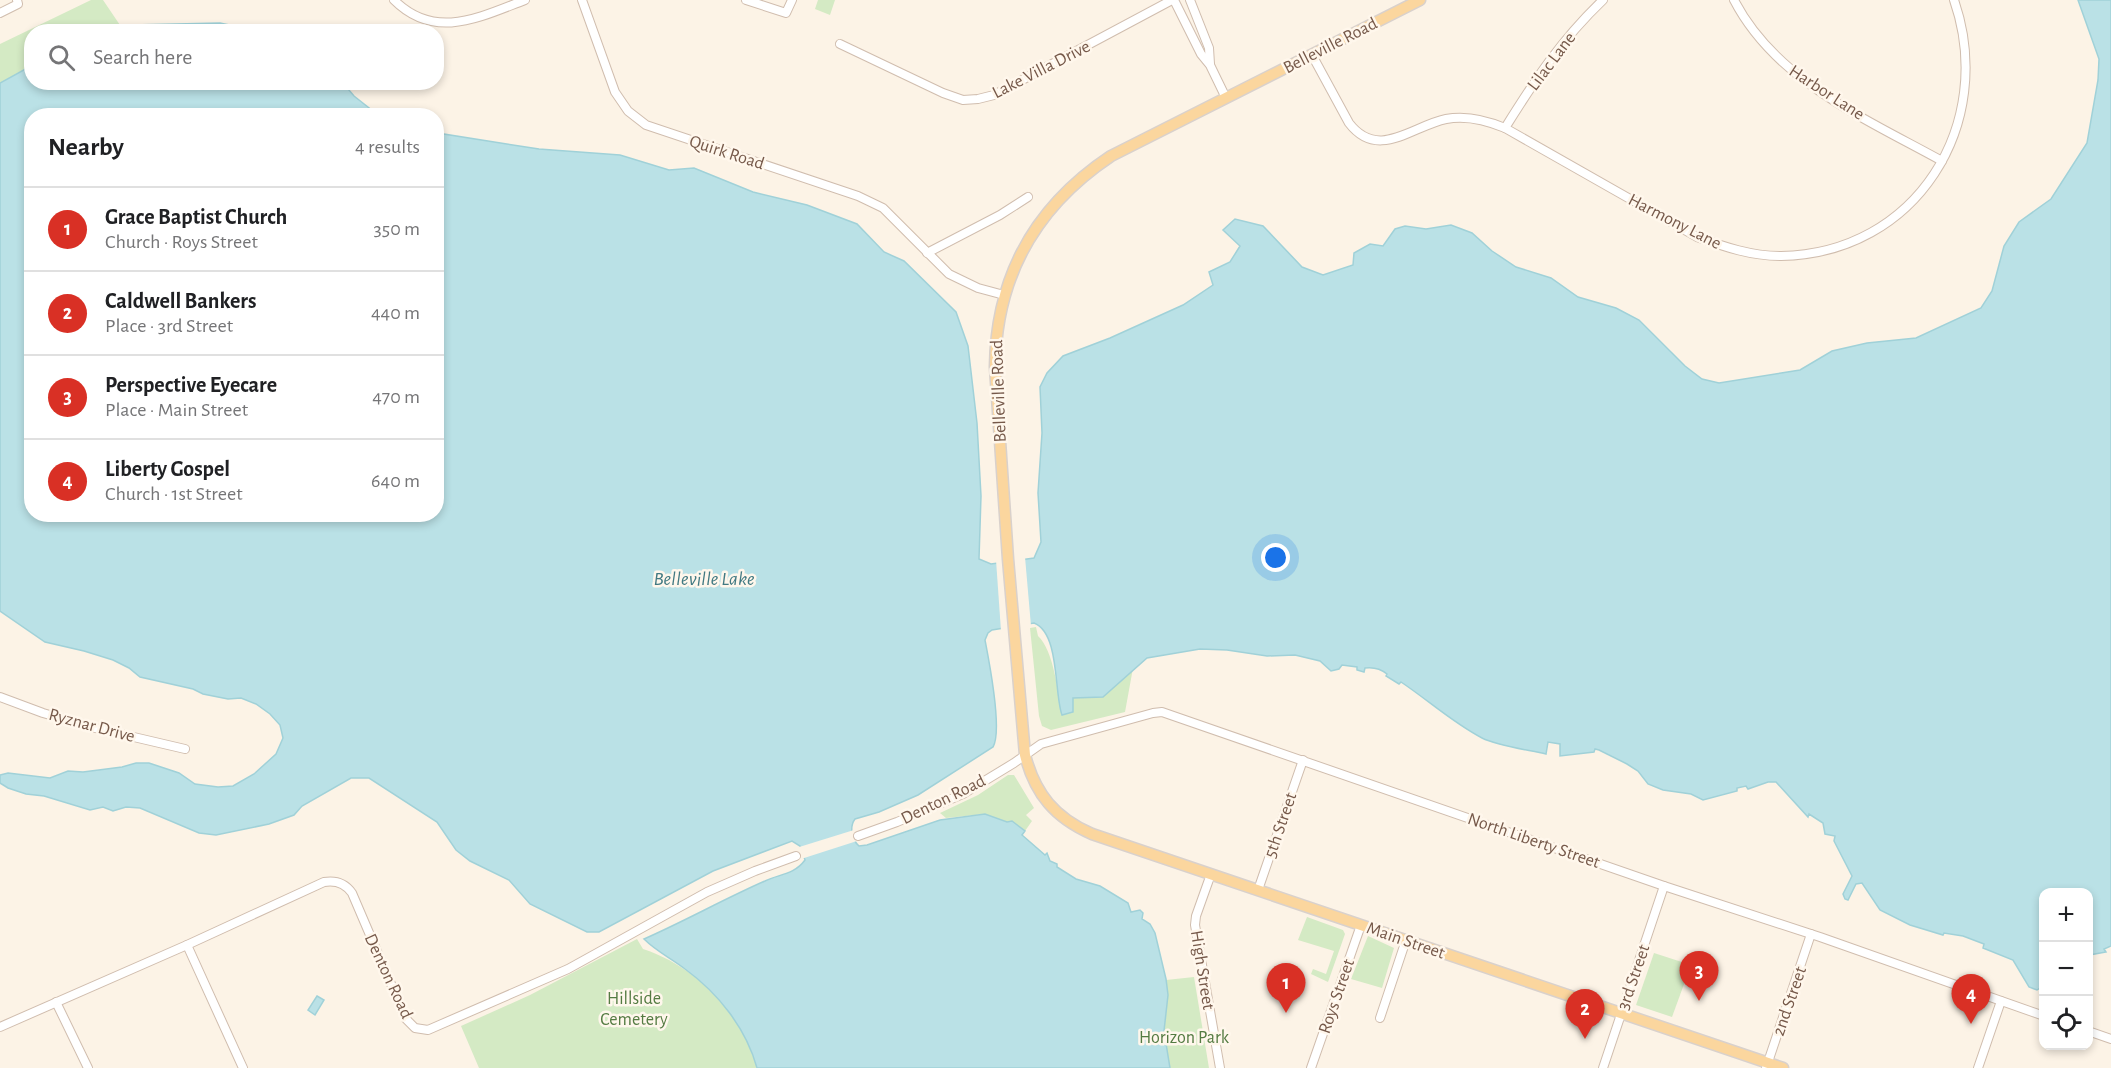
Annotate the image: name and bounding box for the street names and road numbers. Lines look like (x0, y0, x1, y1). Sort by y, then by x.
street label: Belleville Road (1281, 15, 1380, 77)
street label: Lilac Lane (1524, 29, 1579, 94)
street label: Lake Villa Drive (990, 38, 1093, 102)
street label: Harbor Lane (1786, 62, 1867, 124)
street label: Quirk Road (687, 132, 766, 174)
street label: Harmony Lane (1625, 191, 1724, 253)
street label: Belleville Road (988, 339, 1010, 443)
street label: Ryznar Drive (47, 706, 137, 746)
street label: Denton Road (898, 772, 988, 828)
street label: 5th Street (1261, 790, 1301, 860)
street label: North Liberty Street (1465, 810, 1602, 872)
street label: Main Street (1364, 919, 1447, 963)
street label: High Street (1187, 929, 1217, 1011)
street label: Denton Road (361, 931, 416, 1022)
street label: 3rd Street (1614, 942, 1654, 1012)
street label: Roys Street (1316, 956, 1358, 1036)
street label: 2nd Street (1770, 964, 1810, 1038)

